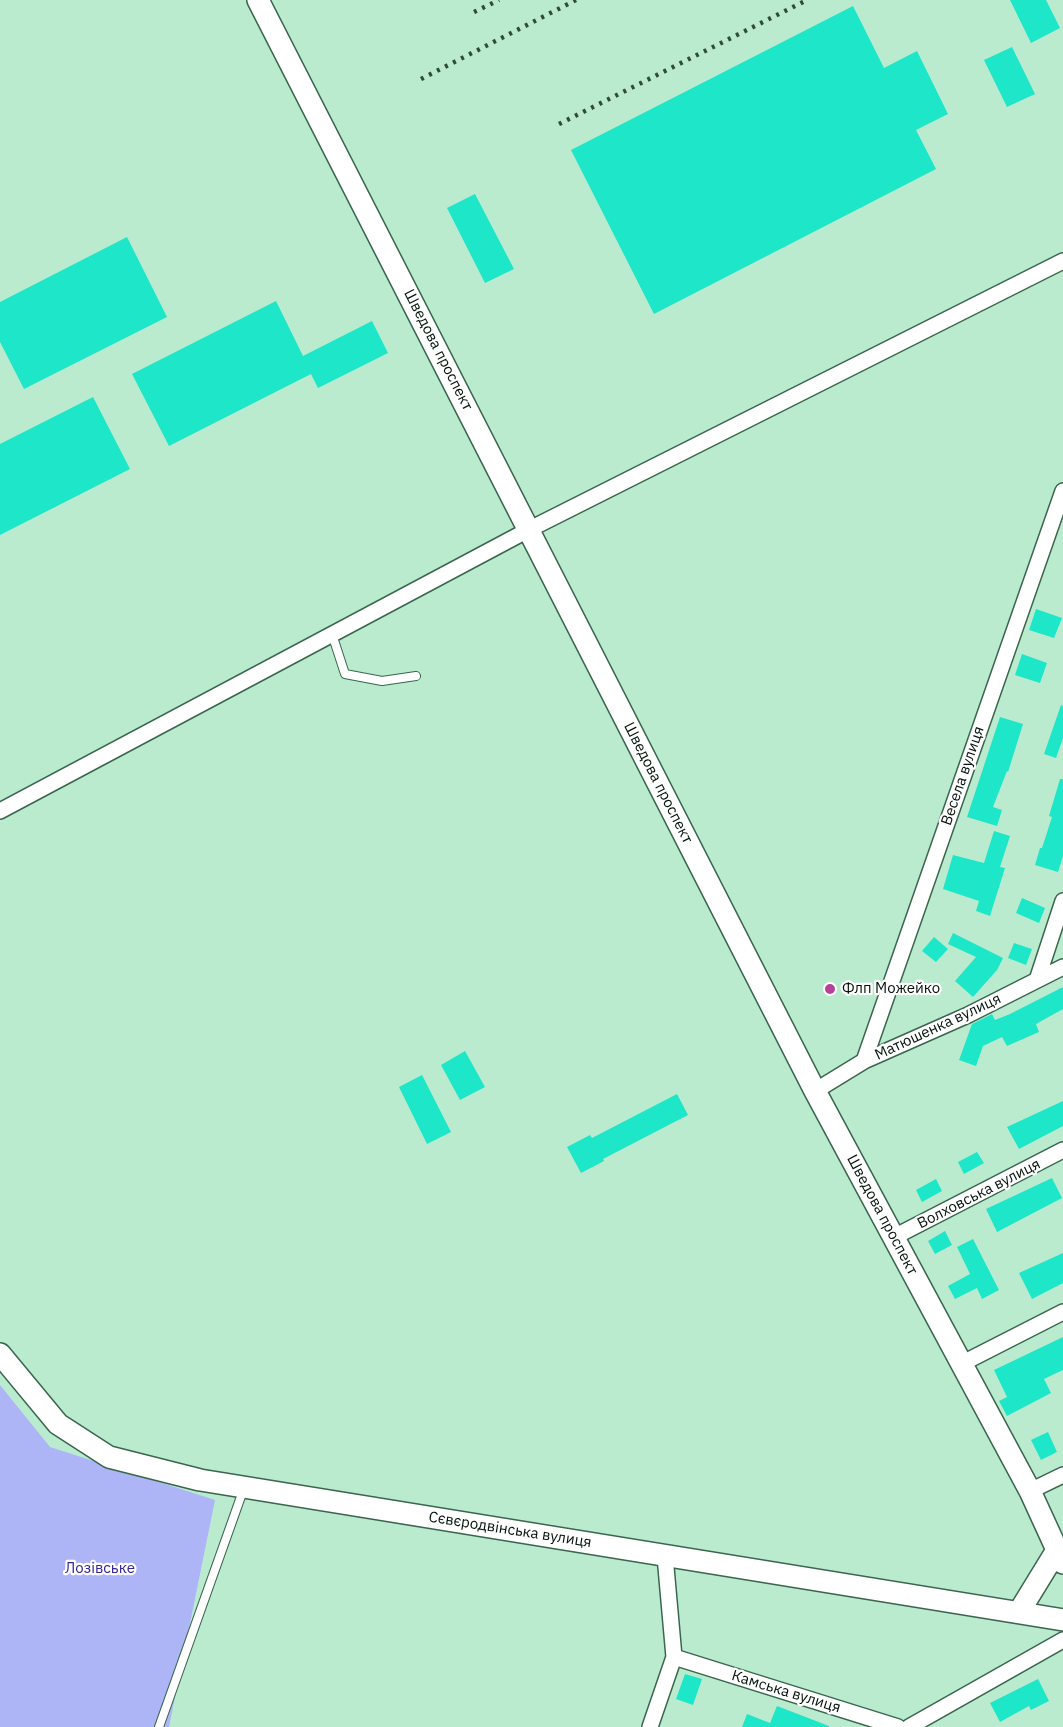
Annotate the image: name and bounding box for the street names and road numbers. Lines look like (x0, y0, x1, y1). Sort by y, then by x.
street label: Шведова проспект (400, 286, 476, 414)
street label: Шведова проспект (620, 719, 696, 847)
street label: Весела вулиця (938, 724, 988, 828)
street label: Матюшенка вулиця (872, 990, 1004, 1064)
street label: Шведова проспект (843, 1152, 921, 1278)
street label: Волховська вулиця (914, 1155, 1044, 1233)
street label: Сєвєродвінська вулиця (427, 1508, 593, 1552)
street label: Камська вулиця (729, 1667, 843, 1717)

